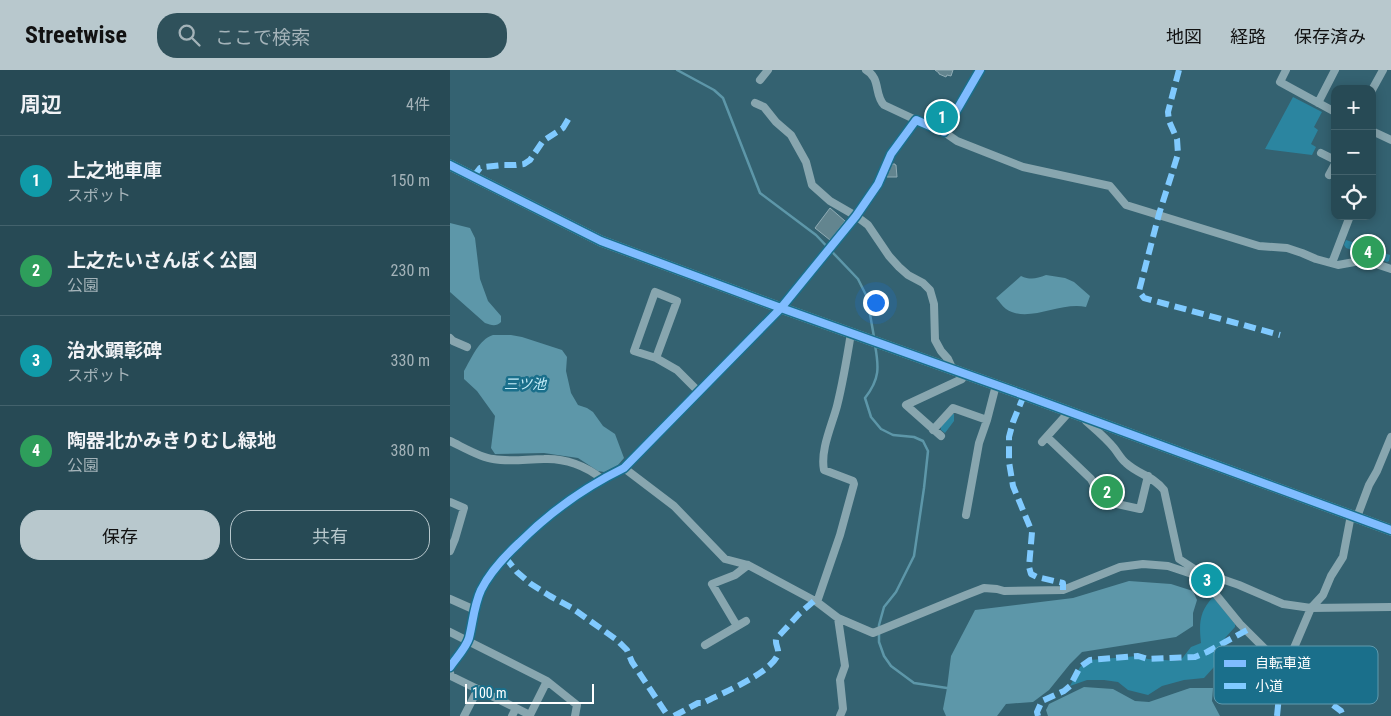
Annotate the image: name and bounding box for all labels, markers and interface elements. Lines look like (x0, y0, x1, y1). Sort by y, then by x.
search box (157, 13, 507, 58)
text: Streetwise (25, 21, 127, 49)
icon: search (175, 21, 203, 49)
text: ここで検索 (215, 26, 310, 49)
text: 地図 (1166, 26, 1202, 47)
text: 経路 (1230, 26, 1266, 47)
text: 保存済み (1294, 26, 1366, 47)
map controls (1331, 85, 1376, 220)
button: + (1331, 85, 1376, 130)
text: 周辺 (20, 93, 62, 117)
text: 4件 (406, 95, 430, 114)
pin: 1 (926, 98, 958, 136)
button: − (1331, 130, 1376, 175)
text: 上之地車庫 (67, 159, 162, 182)
text: 1 (32, 171, 40, 190)
text: 150 m (391, 171, 430, 190)
button: locate (1331, 175, 1376, 220)
text: スポット (67, 186, 131, 205)
pin: 4 (1352, 233, 1384, 271)
text: 上之たいさんぼく公園 (67, 249, 257, 272)
text: 2 (32, 261, 40, 280)
text: 230 m (391, 261, 430, 280)
text: 公園 (67, 276, 99, 295)
your location (863, 290, 889, 316)
text: 治水顕彰碑 (67, 339, 162, 362)
text: 3 (32, 351, 40, 370)
text: 330 m (391, 351, 430, 370)
text: スポット (67, 366, 131, 385)
water label: 三ツ池 (504, 376, 548, 392)
text: 陶器北かみきりむし緑地 (67, 429, 276, 452)
text: 4 (32, 441, 40, 460)
text: 380 m (391, 441, 430, 460)
text: 公園 (67, 456, 99, 475)
pin: 2 (1091, 473, 1123, 511)
button: 保存 (20, 510, 220, 560)
button: 共有 (230, 510, 430, 560)
pin: 3 (1191, 561, 1223, 599)
legend (1214, 646, 1378, 704)
text: 自転車道 (1255, 655, 1311, 671)
text: 小道 (1255, 678, 1283, 694)
scale bar (465, 681, 594, 704)
text: 100 m (472, 685, 507, 701)

